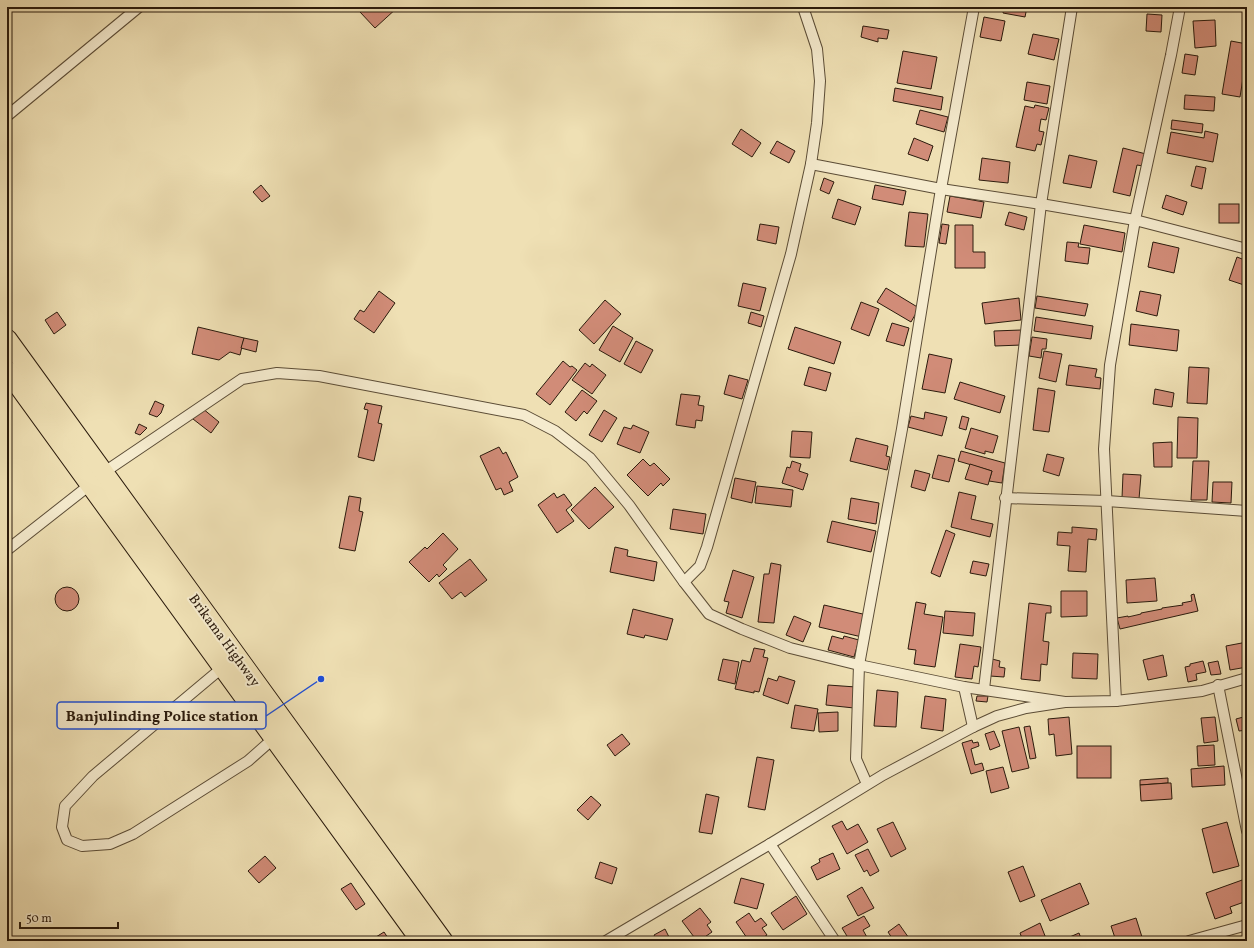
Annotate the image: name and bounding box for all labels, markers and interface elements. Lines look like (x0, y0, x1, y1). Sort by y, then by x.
street label: Brikama Highway (184, 591, 264, 691)
callout: Banjulinding Police station (57, 702, 266, 729)
text: Banjulinding Police station (66, 707, 258, 728)
scale bar (20, 904, 118, 930)
text: 50 m (26, 911, 52, 927)

